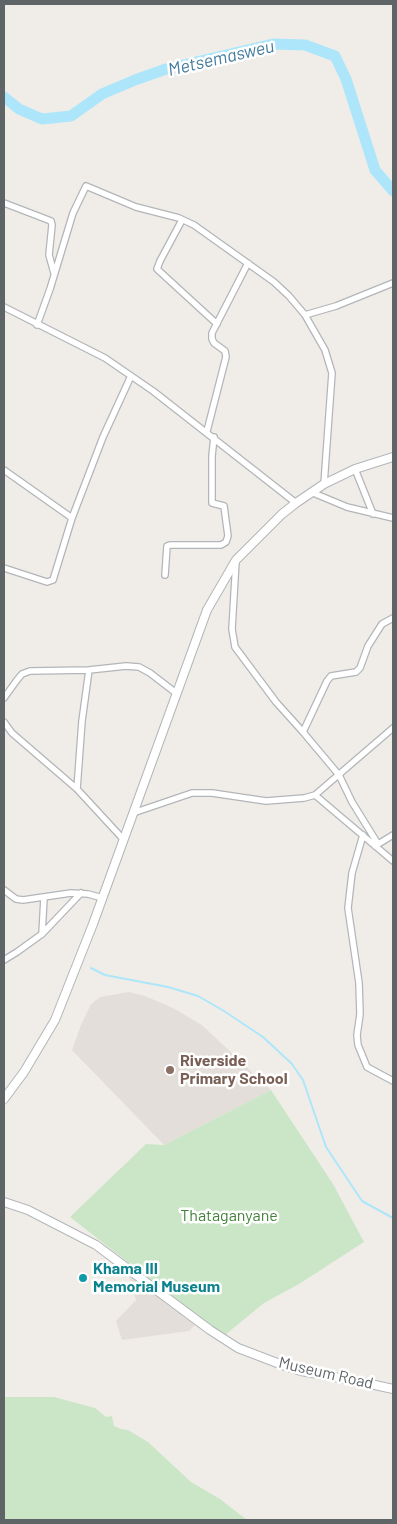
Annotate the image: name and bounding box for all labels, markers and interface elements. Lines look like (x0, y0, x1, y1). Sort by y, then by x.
water label: Metsemasweu (166, 35, 276, 81)
place label: Riverside Primary School (180, 1051, 288, 1089)
marker: Riverside Primary School (164, 1064, 176, 1076)
park label: Thataganyane (180, 1206, 278, 1226)
place label: Khama III Memorial Museum (93, 1259, 220, 1297)
marker: Khama III Memorial Museum (77, 1272, 89, 1284)
street label: Museum Road (277, 1353, 375, 1393)

